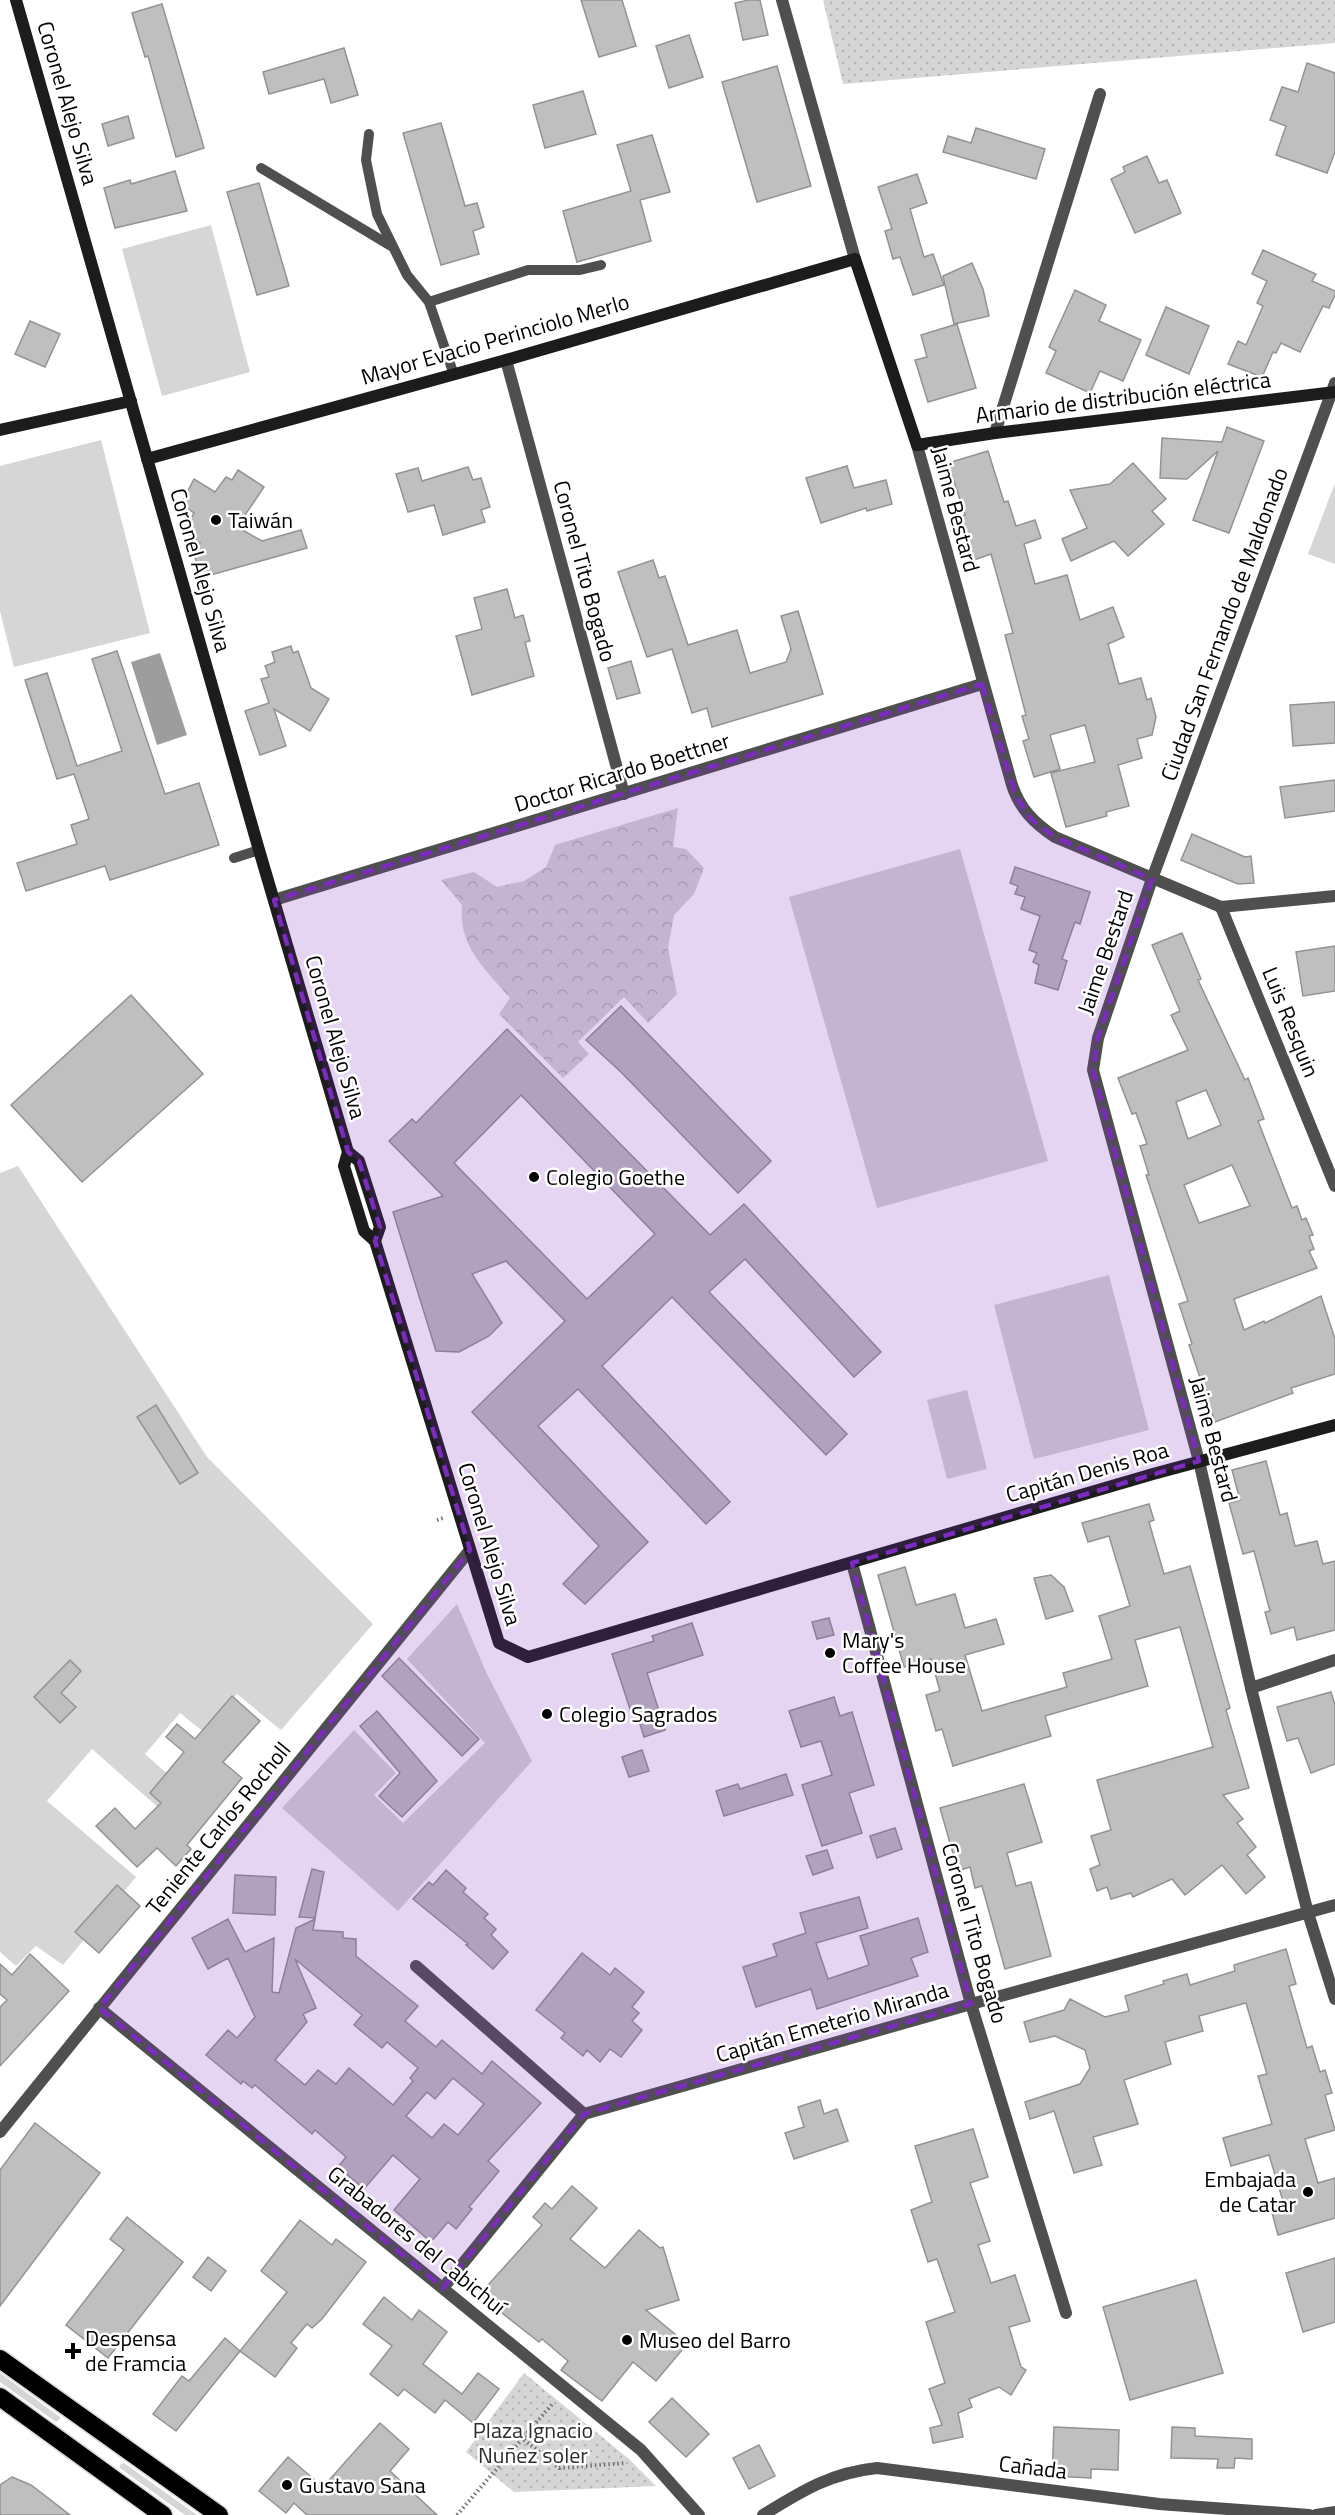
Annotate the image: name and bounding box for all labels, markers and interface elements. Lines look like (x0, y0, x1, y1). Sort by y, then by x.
street label: Coronel Alejo Silva (28, 17, 108, 189)
street label: Mayor Evacio Perinciolo Merlo (357, 284, 633, 394)
street label: Armario de distribución eléctrica (974, 362, 1272, 432)
street label: Jaime Bestard (923, 442, 989, 576)
street label: Ciudad San Fernando de Maldonado (1151, 462, 1297, 786)
street label: Coronel Tito Bogado (544, 477, 626, 665)
street label: Coronel Alejo Silva (161, 484, 241, 656)
place label: Taiwán (228, 503, 293, 537)
marker: Taiwán (209, 513, 223, 527)
street label: Doctor Ricardo Boettner (510, 723, 734, 821)
street label: Jaime Bestard (1068, 885, 1142, 1019)
street label: Coronel Alejo Silva (296, 951, 376, 1123)
street label: Luis Resquin (1253, 962, 1329, 1082)
place label: Colegio Goethe (546, 1160, 685, 1194)
marker: Colegio Goethe (527, 1170, 541, 1184)
street label: Jaime Bestard (1181, 1372, 1247, 1506)
street label: Capitán Denis Roa (1002, 1433, 1172, 1511)
street label: Coronel Alejo Silva (449, 1458, 531, 1630)
place label: Mary's Coffee House (842, 1623, 966, 1682)
marker: Mary's Coffee House (823, 1646, 837, 1660)
place label: Colegio Sagrados (559, 1697, 718, 1731)
marker: Colegio Sagrados (540, 1707, 554, 1721)
street label: Teniente Carlos Rocholl (137, 1734, 299, 1922)
street label: Coronel Tito Bogado (933, 1839, 1017, 2027)
street label: Capitán Emeterio Miranda (712, 1973, 952, 2071)
street label: Grabadores del Cabichuí (320, 2157, 515, 2324)
place label: Embajada de Catar (1204, 2162, 1296, 2221)
marker: Embajada de Catar (1301, 2185, 1315, 2199)
place label: Despensa de Framcia (85, 2321, 186, 2380)
place label: Museo del Barro (639, 2323, 791, 2357)
marker: Museo del Barro (620, 2333, 634, 2347)
marker: Despensa de Framcia (66, 2344, 80, 2358)
park label: Plaza Ignacio Nuñez soler (473, 2413, 593, 2472)
street label: Cañada (997, 2446, 1069, 2488)
place label: Gustavo Sana (299, 2468, 426, 2502)
marker: Gustavo Sana (280, 2478, 294, 2492)

